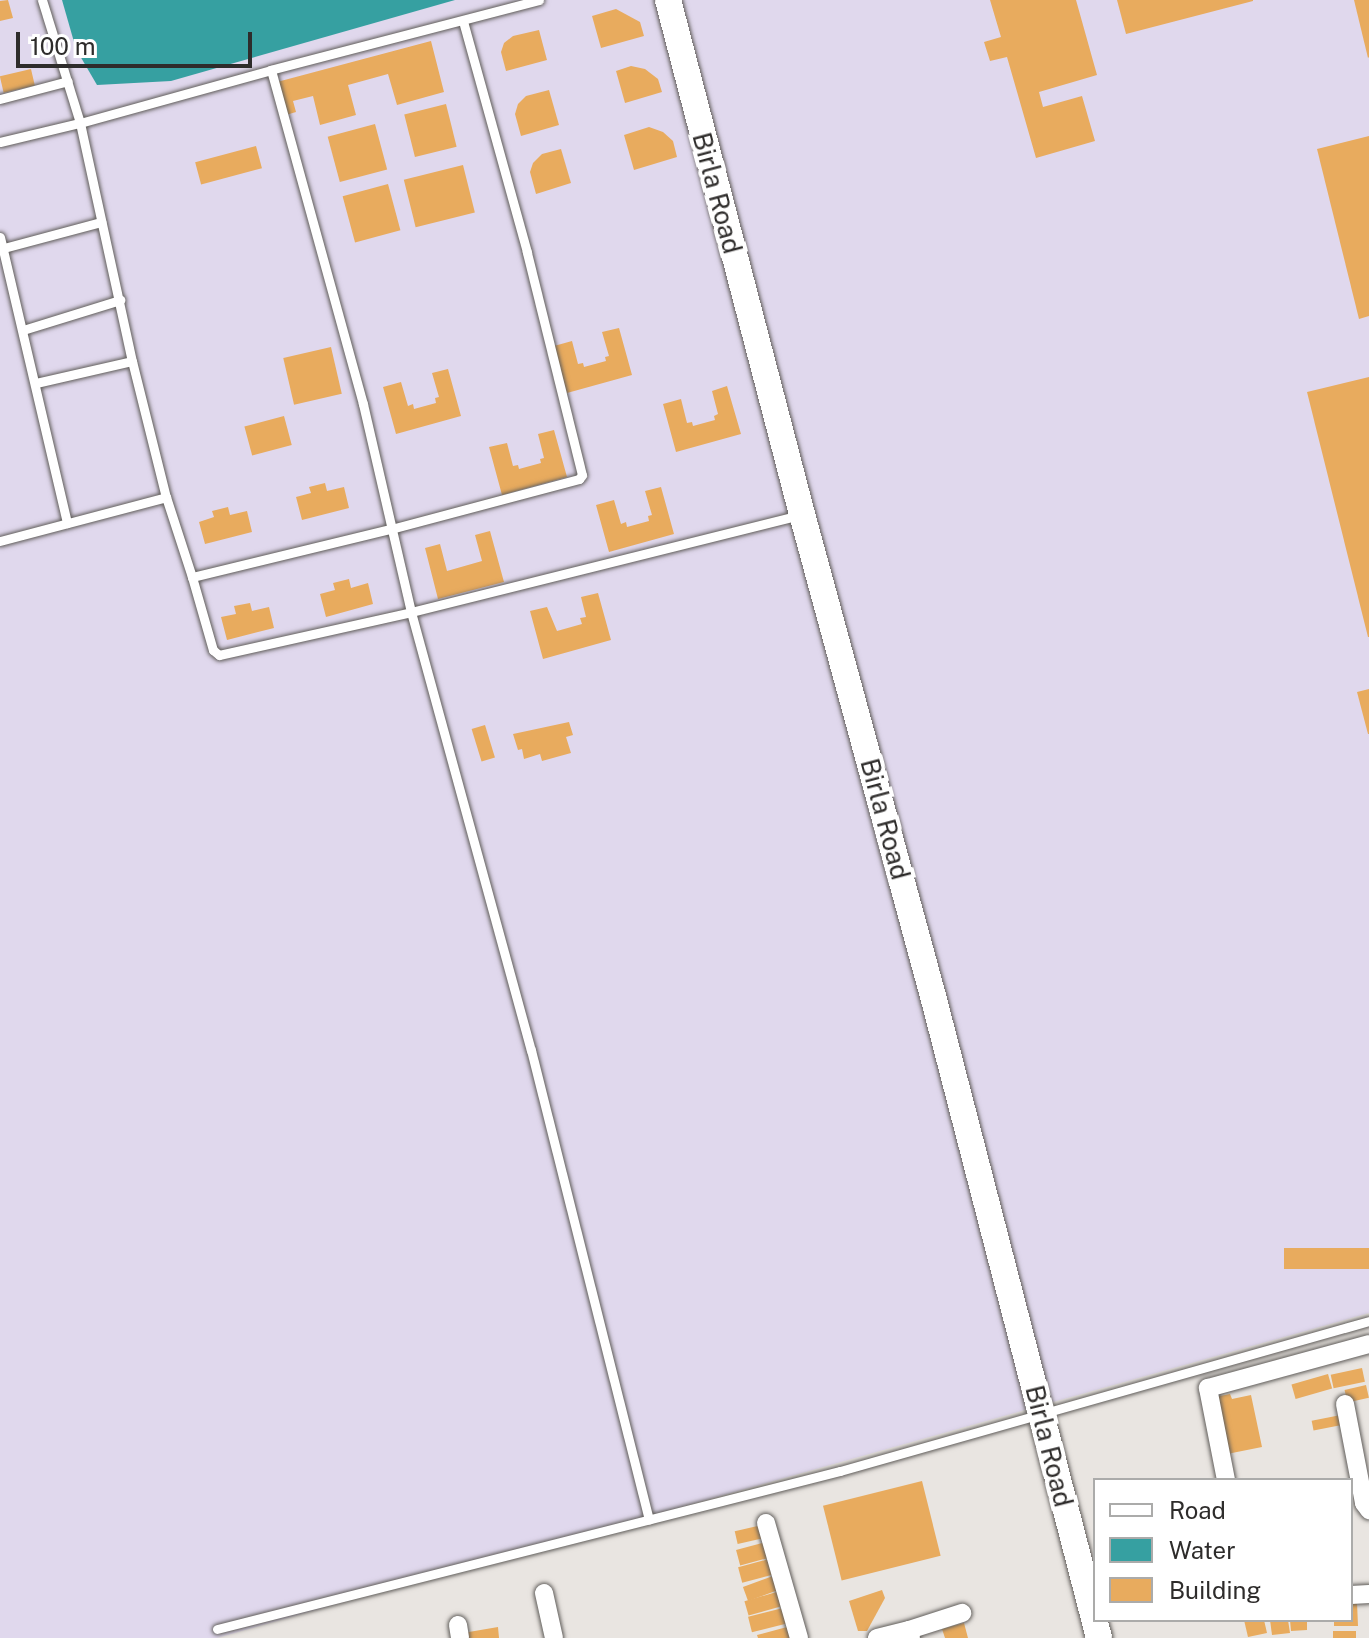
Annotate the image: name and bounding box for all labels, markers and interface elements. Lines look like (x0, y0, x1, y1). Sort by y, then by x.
scale bar (20, 16, 256, 66)
text: 100 m (30, 32, 96, 60)
street label: Birla Road (686, 129, 748, 257)
street label: Birla Road (854, 755, 916, 883)
street label: Birla Road (1019, 1382, 1079, 1510)
legend (1093, 1478, 1353, 1622)
text: Road (1169, 1496, 1226, 1524)
text: Water (1169, 1536, 1236, 1564)
text: Building (1169, 1576, 1261, 1604)

